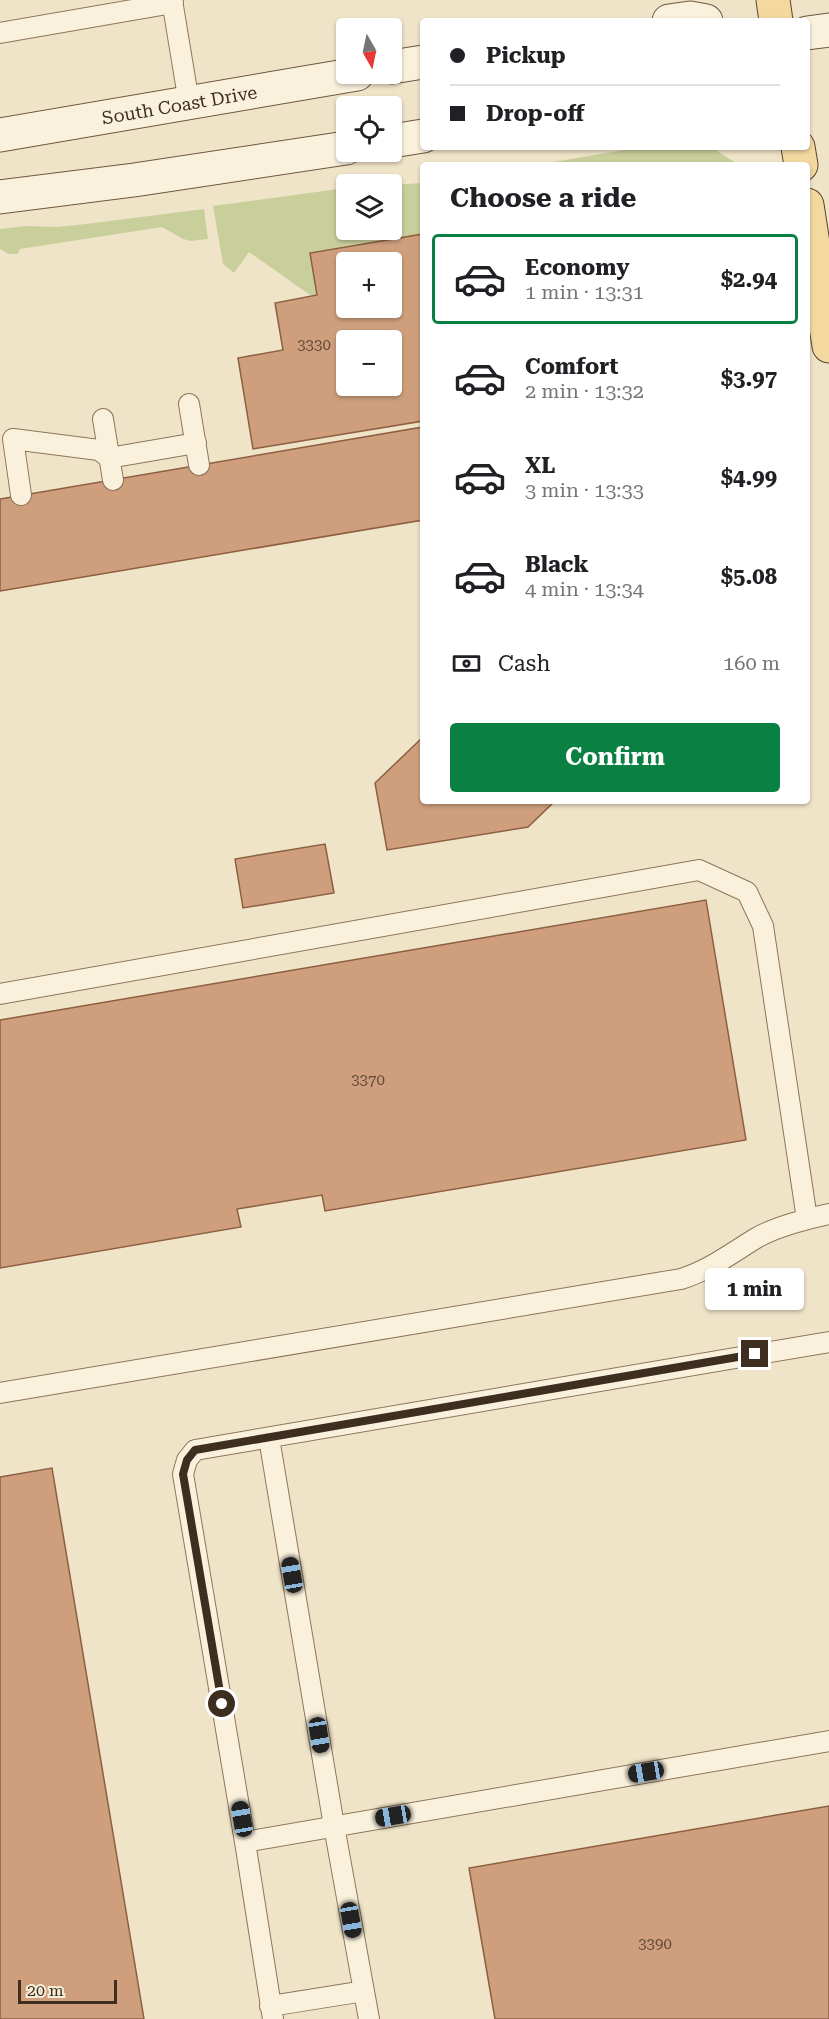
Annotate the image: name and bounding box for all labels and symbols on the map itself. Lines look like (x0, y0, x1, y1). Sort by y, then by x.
north arrow (336, 18, 402, 84)
street label: South Coast Drive (100, 81, 259, 128)
house number: 3330 (297, 336, 331, 354)
house number: 3370 (351, 1071, 385, 1089)
callout: 1 min (706, 1267, 804, 1309)
route end (741, 1340, 768, 1367)
car (280, 1556, 304, 1594)
route start (208, 1690, 235, 1717)
car (307, 1716, 331, 1754)
car (627, 1760, 665, 1784)
car (230, 1800, 254, 1838)
car (374, 1804, 412, 1828)
car (339, 1901, 363, 1939)
house number: 3390 (638, 1935, 672, 1953)
scale bar (18, 1977, 117, 2004)

